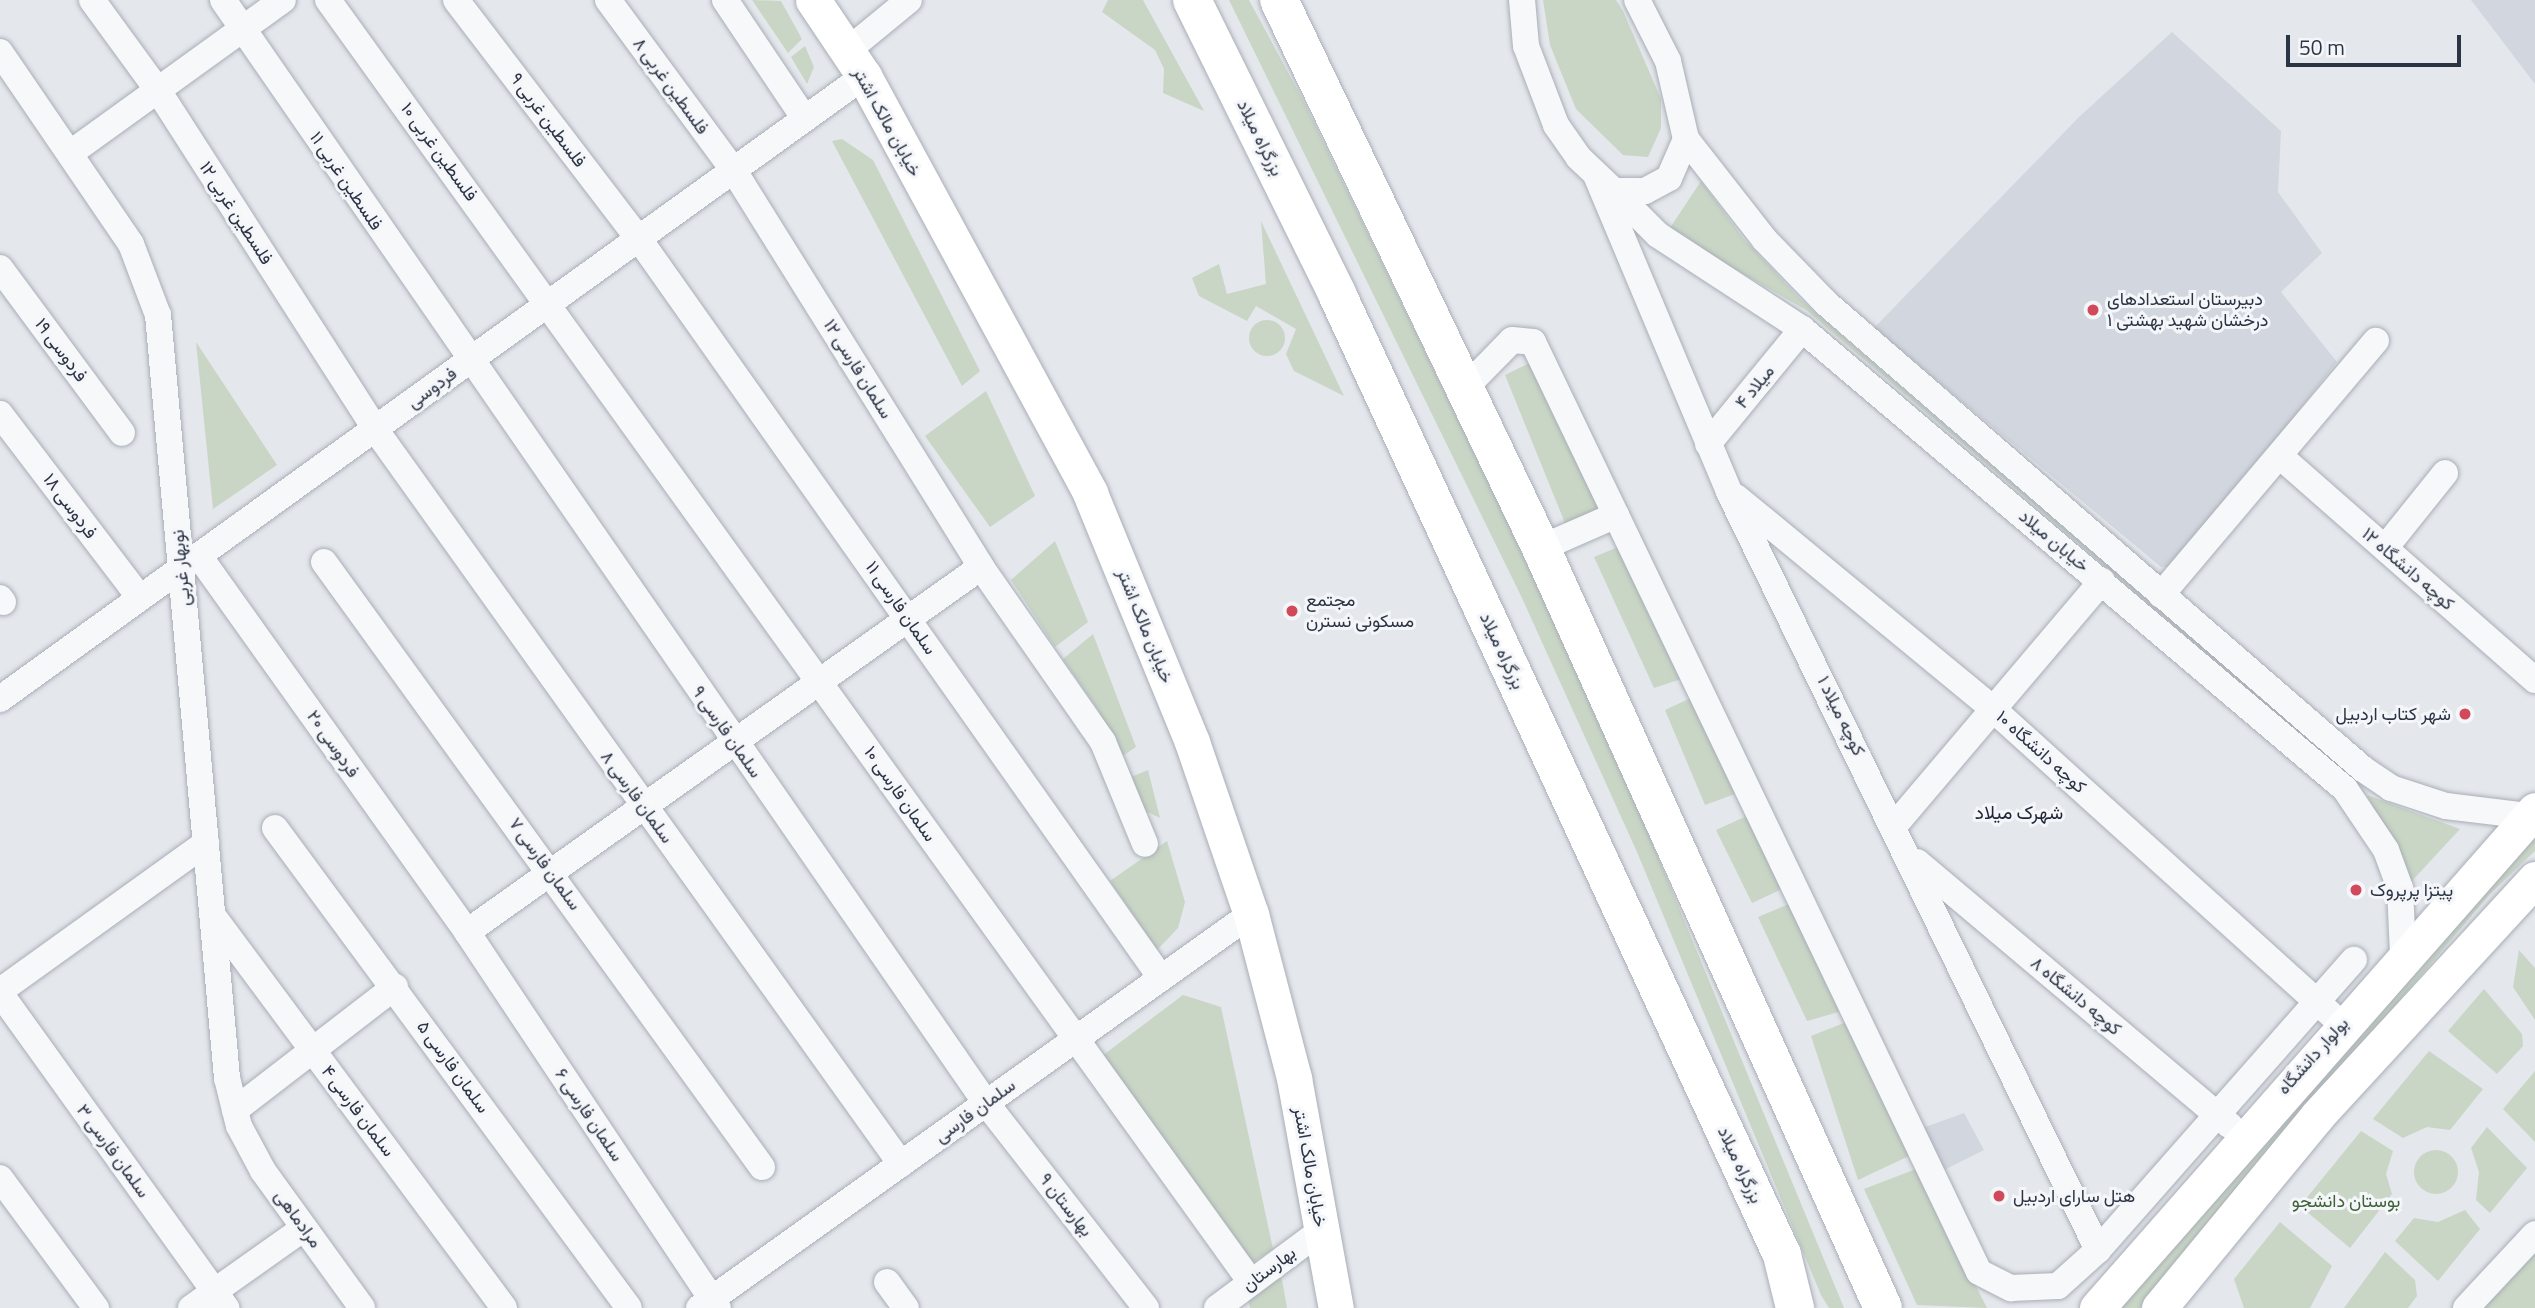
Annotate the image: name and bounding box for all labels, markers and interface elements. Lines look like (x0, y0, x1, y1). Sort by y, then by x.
scale bar (2290, 21, 2465, 65)
text: 50 m (2299, 31, 2345, 63)
street label: فلسطین غربی ۸ (629, 33, 713, 139)
street label: خیابان مالک اشتر (848, 64, 926, 180)
street label: فلسطین غربی ۹ (506, 69, 590, 171)
street label: بزرگراه میلاد (1232, 96, 1288, 180)
street label: فلسطین غربی ۱۰ (396, 98, 482, 206)
street label: فلسطین غربی ۱۱ (305, 128, 387, 234)
street label: فلسطین غربی ۱۲ (195, 157, 277, 269)
place label: دبیرستان استعدادهای درخشان شهید بهشتی ۱ (2107, 289, 2268, 332)
marker: دبیرستان استعدادهای درخشان شهید بهشتی ۱ (2085, 302, 2101, 318)
street label: فردوسی ۱۹ (30, 314, 92, 386)
street label: سلمان فارسی ۱۲ (819, 315, 897, 423)
street label: میلاد ۴ (1731, 361, 1779, 413)
street label: فردوسی (403, 363, 461, 413)
street label: فردوسی ۱۸ (39, 469, 101, 543)
street label: خیابان میلاد (2014, 505, 2094, 577)
street label: کوچه دانشگاه ۱۲ (2357, 523, 2459, 615)
street label: نوبهار غربی (167, 529, 195, 607)
street label: سلمان فارسی ۱۱ (861, 557, 941, 659)
street label: خیابان مالک اشتر (1112, 566, 1178, 686)
place label: مجتمع مسکونی نسترن (1306, 590, 1414, 632)
marker: مجتمع مسکونی نسترن (1284, 603, 1300, 619)
street label: بزرگراه میلاد (1475, 609, 1529, 693)
street label: کوچه میلاد ۱ (1812, 673, 1870, 759)
street label: سلمان فارسی ۹ (687, 682, 767, 782)
place label: شهر کتاب اردبیل (2336, 703, 2451, 725)
street label: فردوسی ۲۰ (302, 706, 364, 782)
street label: کوچه دانشگاه ۱۰ (1992, 706, 2090, 798)
marker: شهر کتاب اردبیل (2457, 706, 2473, 722)
street label: سلمان فارسی ۱۰ (859, 742, 941, 846)
street label: سلمان فارسی ۸ (596, 746, 678, 848)
district label: شهرک میلاد (1975, 801, 2063, 823)
street label: سلمان فارسی ۷ (504, 813, 586, 915)
place label: پیتزا پرپروک (2370, 879, 2453, 901)
marker: پیتزا پرپروک (2348, 882, 2364, 898)
street label: کوچه دانشگاه ۸ (2026, 952, 2126, 1040)
street label: بولوار دانشگاه (2273, 1013, 2353, 1099)
street label: سلمان فارسی ۵ (412, 1016, 494, 1118)
street label: سلمان فارسی ۴ (317, 1061, 399, 1161)
street label: سلمان فارسی ۶ (550, 1064, 628, 1166)
street label: سلمان فارسی (930, 1074, 1020, 1148)
street label: سلمان فارسی ۳ (72, 1100, 154, 1202)
street label: خیابان مالک اشتر (1289, 1105, 1331, 1229)
street label: بزرگراه میلاد (1713, 1123, 1767, 1207)
street label: بهارستان ۹ (1035, 1169, 1097, 1241)
place label: هتل سارای اردبیل (2013, 1185, 2135, 1207)
street label: مرادماهی (270, 1186, 326, 1252)
marker: هتل سارای اردبیل (1991, 1188, 2007, 1204)
park label: بوستان دانشجو (2292, 1190, 2400, 1212)
street label: بهارستان (1238, 1242, 1300, 1296)

